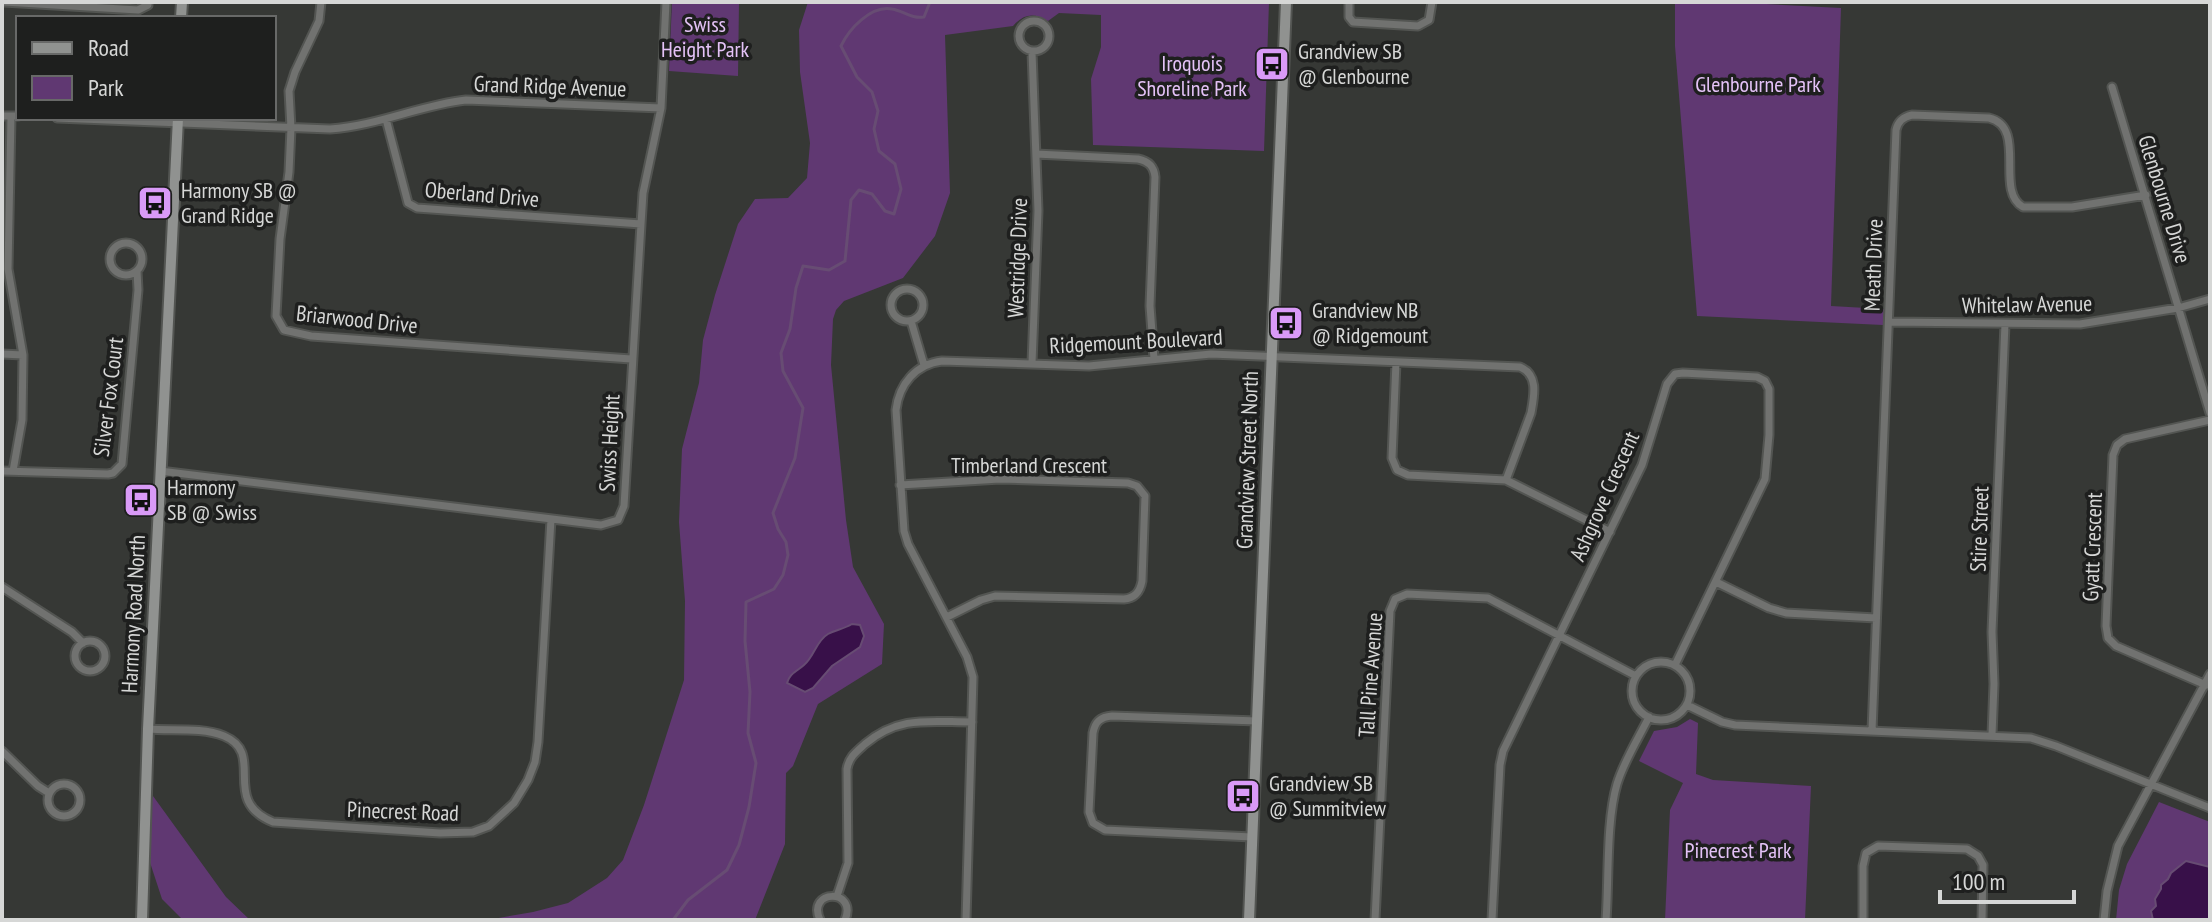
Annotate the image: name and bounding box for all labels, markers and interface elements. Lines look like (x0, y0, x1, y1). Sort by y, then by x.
park label: Swiss Height Park (661, 10, 750, 63)
legend (16, 16, 276, 120)
text: Road (88, 32, 129, 63)
place label: Grandview SB @ Glenbourne (1298, 37, 1410, 90)
bus stop icon: Grandview SB @ Glenbourne (1253, 45, 1291, 83)
park label: Iroquois Shoreline Park (1137, 49, 1247, 102)
street label: Grand Ridge Avenue (473, 69, 627, 103)
park label: Glenbourne Park (1695, 70, 1821, 98)
text: Park (88, 72, 124, 103)
street label: Glenbourne Drive (2132, 131, 2198, 267)
street label: Oberland Drive (424, 175, 540, 213)
place label: Harmony SB @ Grand Ridge (181, 176, 297, 229)
bus stop icon: Harmony SB @ Grand Ridge (136, 184, 174, 222)
street label: Westridge Drive (1001, 197, 1033, 319)
street label: Meath Drive (1857, 218, 1889, 312)
street label: Whitelaw Avenue (1962, 289, 2092, 319)
place label: Grandview NB @ Ridgemount (1312, 296, 1428, 349)
street label: Briarwood Drive (295, 299, 419, 339)
bus stop icon: Grandview NB @ Ridgemount (1267, 304, 1305, 342)
street label: Ridgemount Boulevard (1049, 322, 1223, 360)
street label: Silver Fox Court (87, 336, 129, 458)
street label: Grandview Street North (1230, 371, 1264, 549)
street label: Swiss Height (592, 394, 626, 492)
street label: Ashgrove Crescent (1563, 427, 1645, 565)
street label: Timberland Crescent (951, 451, 1107, 479)
place label: Harmony SB @ Swiss (167, 473, 257, 526)
bus stop icon: Harmony SB @ Swiss (122, 481, 160, 519)
street label: Stire Street (1964, 486, 1994, 572)
street label: Gyatt Crescent (2076, 492, 2108, 602)
street label: Harmony Road North (115, 534, 151, 694)
street label: Tall Pine Avenue (1352, 612, 1388, 738)
place label: Grandview SB @ Summitview (1269, 769, 1386, 822)
bus stop icon: Grandview SB @ Summitview (1224, 777, 1262, 815)
street label: Pinecrest Road (347, 795, 459, 827)
park label: Pinecrest Park (1684, 836, 1792, 864)
scale bar (1940, 854, 2074, 904)
text: 100 m (1952, 866, 2005, 897)

